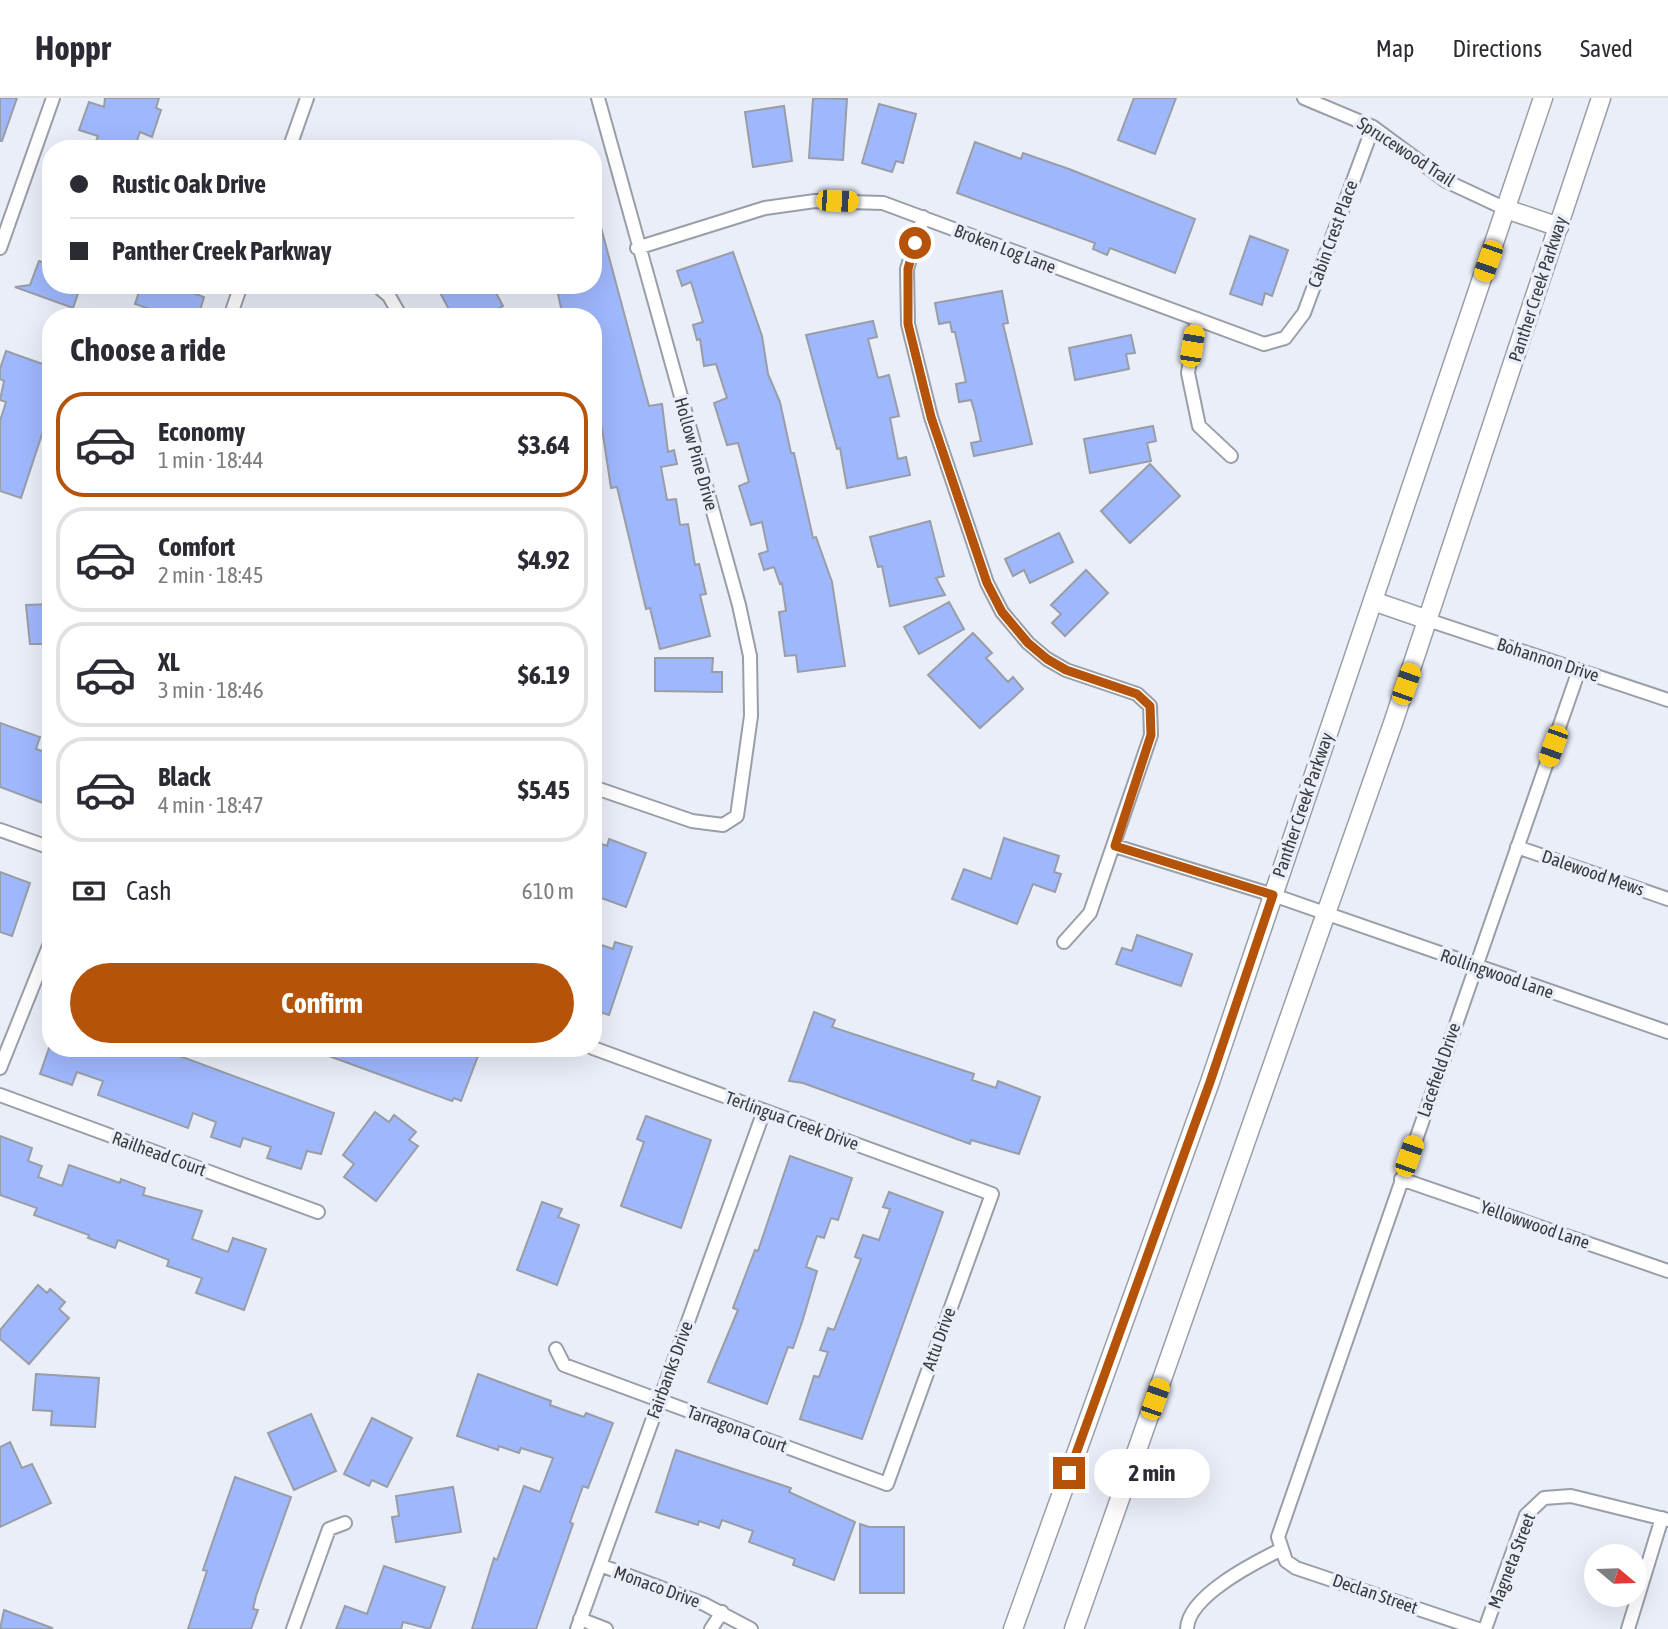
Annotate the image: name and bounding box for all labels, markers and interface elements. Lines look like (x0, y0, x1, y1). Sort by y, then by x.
text: Hoppr (35, 29, 111, 67)
text: Map (1376, 35, 1414, 62)
text: Directions (1452, 35, 1542, 62)
text: Saved (1580, 35, 1633, 62)
street label: Sprucewood Trail (1353, 112, 1459, 191)
text: Rustic Oak Drive (112, 169, 266, 199)
street label: Cabin Crest Place (1303, 177, 1362, 290)
car (816, 190, 859, 212)
street label: Panther Creek Parkway (1504, 213, 1571, 364)
street label: Broken Log Lane (951, 220, 1059, 278)
route start (899, 227, 931, 259)
text: Panther Creek Parkway (112, 236, 331, 266)
car (1472, 238, 1505, 284)
car (1179, 324, 1206, 368)
text: Choose a ride (70, 331, 226, 368)
street label: Hollow Pine Drive (670, 395, 723, 513)
icon: car (74, 413, 137, 476)
text: Economy (158, 417, 245, 447)
text: $3.64 (518, 430, 570, 460)
text: 1 min · 18:44 (158, 447, 264, 473)
icon: car (74, 528, 137, 591)
text: Comfort (158, 532, 235, 562)
text: $4.92 (518, 545, 570, 575)
text: 2 min · 18:45 (158, 562, 264, 588)
street label: Bohannon Drive (1494, 633, 1602, 686)
icon: car (74, 643, 137, 706)
text: XL (158, 647, 180, 677)
text: $6.19 (518, 660, 570, 690)
car (1390, 661, 1423, 707)
text: 3 min · 18:46 (158, 677, 264, 703)
car (1536, 723, 1571, 769)
street label: Panther Creek Parkway (1268, 730, 1337, 880)
icon: car (74, 758, 137, 821)
text: Black (158, 762, 210, 792)
text: $5.45 (518, 775, 570, 805)
text: 4 min · 18:47 (158, 792, 264, 818)
street label: Dalewood Mews (1539, 845, 1647, 900)
icon: cash (70, 872, 108, 910)
text: Cash (126, 876, 172, 906)
text: 610 m (522, 878, 574, 904)
street label: Rollingwood Lane (1438, 944, 1557, 1003)
button: Confirm (70, 963, 574, 1043)
street label: Lacefield Drive (1413, 1020, 1464, 1120)
street label: Terlingua Creek Drive (723, 1087, 862, 1154)
street label: Railhead Court (109, 1127, 209, 1180)
car (1393, 1133, 1426, 1179)
street label: Yellowwood Lane (1478, 1196, 1593, 1253)
street label: Attu Drive (917, 1305, 960, 1373)
street label: Fairbanks Drive (642, 1318, 697, 1421)
car (1139, 1376, 1172, 1422)
street label: Tarragona Court (684, 1401, 790, 1456)
callout: 2 min (1094, 1448, 1209, 1498)
route end (1053, 1457, 1085, 1489)
text: 2 min (1129, 1460, 1175, 1486)
street label: Magneta Street (1484, 1510, 1539, 1612)
north arrow (1584, 1544, 1647, 1606)
map controls (1584, 1544, 1647, 1607)
street label: Monaco Drive (611, 1561, 703, 1612)
street label: Declan Street (1330, 1569, 1420, 1618)

